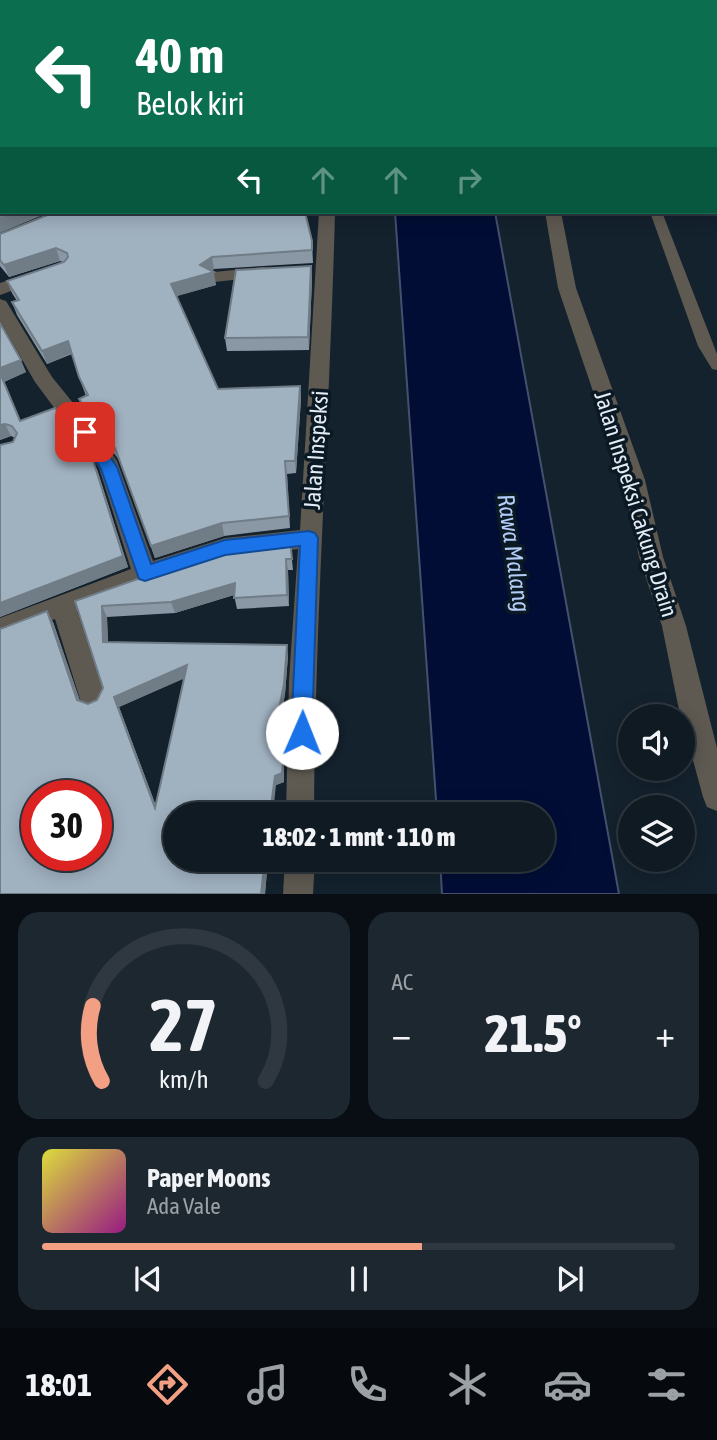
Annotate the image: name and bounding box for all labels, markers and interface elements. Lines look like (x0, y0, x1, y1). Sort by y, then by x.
text: 40 m (136, 27, 224, 83)
icon: left (21, 28, 112, 119)
text: Belok kiri (136, 85, 245, 122)
icon: left (231, 161, 269, 199)
icon: ahead (304, 161, 342, 199)
icon: ahead (377, 161, 415, 199)
icon: right (450, 161, 488, 199)
street label: Jalan Inspeksi Cakung Drain (589, 388, 683, 620)
street label: Jalan Inspeksi (299, 390, 333, 510)
pin (55, 402, 115, 462)
icon: arrive (66, 413, 104, 451)
water label: Rawa Malang (492, 492, 536, 614)
position arrow (265, 696, 339, 770)
map controls (618, 704, 695, 872)
button: sound (618, 704, 695, 781)
speed limit sign: 30 (21, 780, 112, 871)
button: layers (618, 795, 695, 872)
text: 18:02 · 1 mnt · 110 m (263, 822, 455, 852)
text: AC (392, 969, 413, 995)
text: 27 (150, 984, 218, 1067)
text: 21.5° (485, 1003, 582, 1063)
text: − (392, 1012, 411, 1055)
text: + (655, 1012, 675, 1055)
text: km/h (159, 1065, 209, 1093)
text: Paper Moons (147, 1163, 270, 1193)
text: Ada Vale (147, 1193, 221, 1219)
icon: previous (129, 1260, 167, 1298)
icon: pause (340, 1260, 378, 1298)
icon: next (551, 1260, 589, 1298)
icon: directions (143, 1360, 192, 1409)
icon: music (243, 1360, 292, 1409)
icon: phone (343, 1360, 392, 1409)
icon: climate (443, 1360, 492, 1409)
icon: car (543, 1360, 592, 1409)
icon: filters (642, 1360, 691, 1409)
text: 18:01 (25, 1366, 92, 1403)

